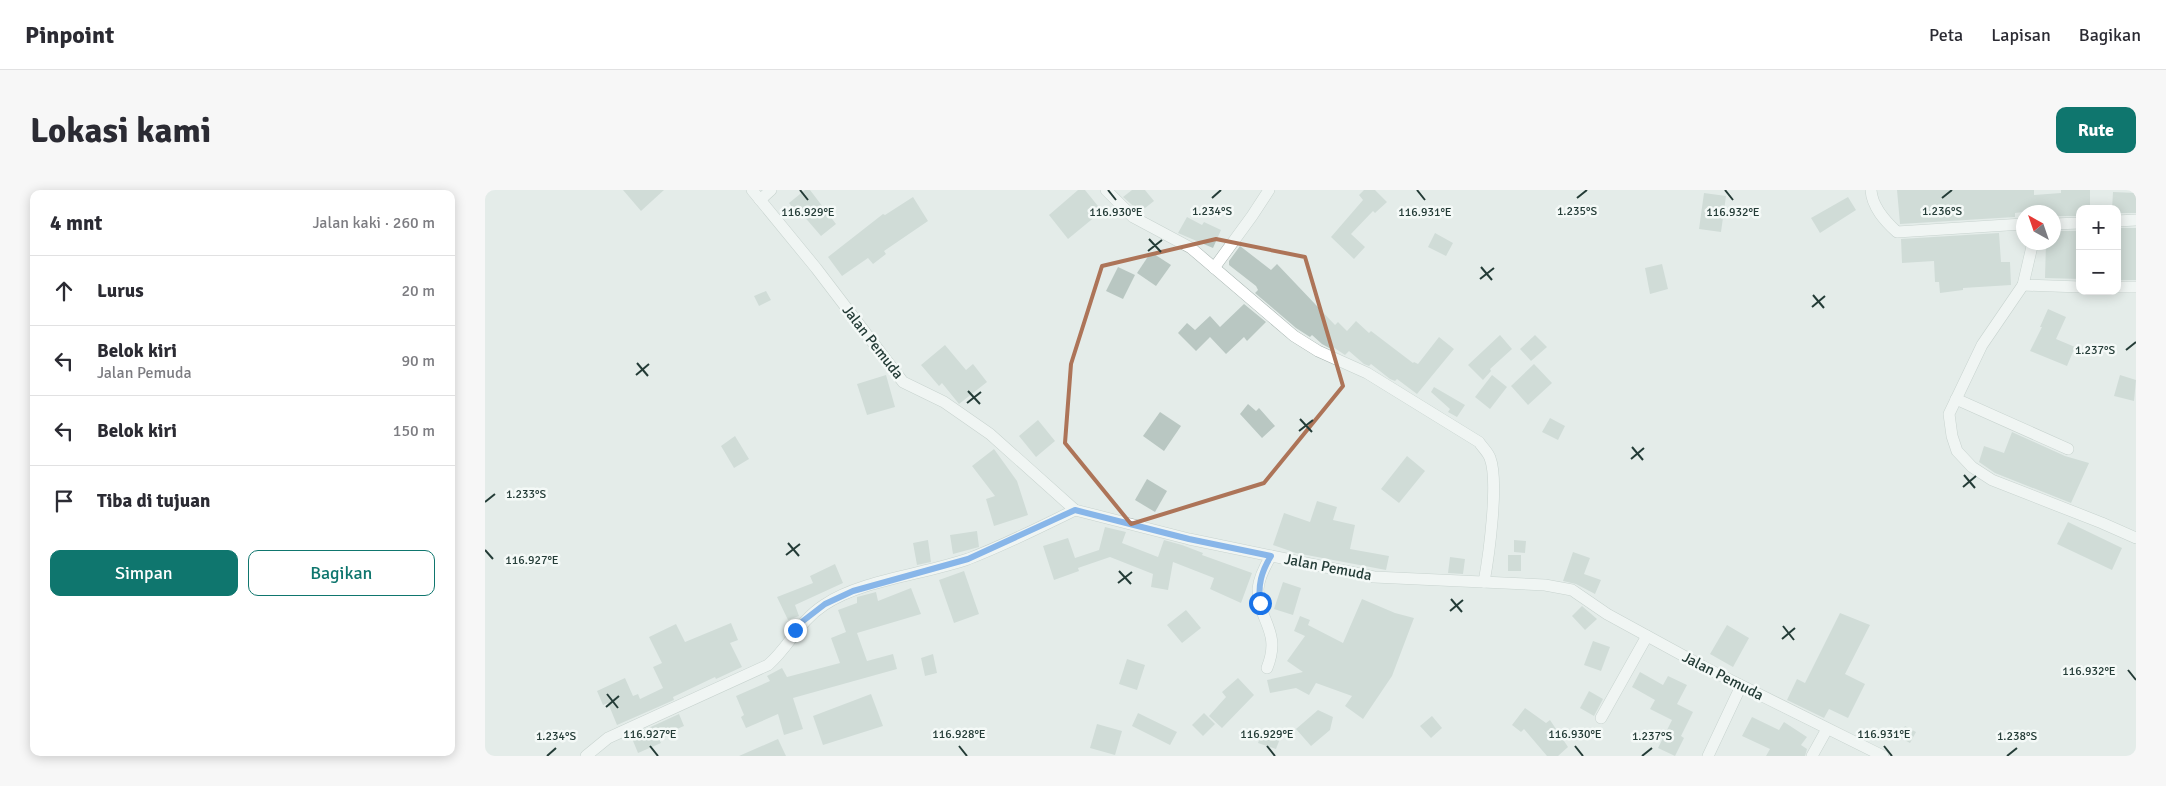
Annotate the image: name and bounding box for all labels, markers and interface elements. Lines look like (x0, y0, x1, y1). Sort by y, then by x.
text: Pinpoint (25, 20, 114, 50)
text: Peta (1929, 24, 1963, 46)
text: Lapisan (1991, 24, 2051, 46)
text: Bagikan (2079, 24, 2141, 46)
button: Rute (2056, 107, 2136, 153)
text: Lokasi kami (30, 109, 211, 152)
text: 1.234°S (1192, 204, 1232, 219)
text: 1.235°S (1557, 204, 1597, 219)
text: 1.236°S (1922, 204, 1962, 219)
text: 116.929°E (781, 205, 835, 220)
text: 116.930°E (1089, 205, 1143, 220)
text: 116.931°E (1398, 205, 1452, 220)
text: 116.932°E (1706, 205, 1760, 220)
north arrow (2016, 205, 2061, 250)
map controls (2076, 205, 2121, 295)
button: + (2076, 205, 2121, 250)
text: 4 mnt (50, 210, 102, 236)
text: Jalan kaki · 260 m (313, 213, 435, 233)
button: − (2076, 250, 2121, 295)
icon: ahead (50, 277, 78, 305)
text: Lurus (97, 279, 144, 303)
text: 20 m (401, 281, 435, 301)
street label: Jalan Pemuda (839, 301, 907, 383)
text: Belok kiri (97, 339, 177, 363)
text: 1.237°S (2075, 343, 2115, 358)
icon: left (50, 347, 78, 375)
text: 90 m (401, 351, 435, 371)
text: Jalan Pemuda (97, 363, 192, 383)
icon: left (50, 417, 78, 445)
text: Belok kiri (97, 419, 177, 443)
text: 150 m (393, 421, 435, 441)
icon: arrive (50, 487, 78, 515)
text: 1.233°S (506, 487, 546, 502)
text: Tiba di tujuan (97, 489, 210, 513)
button: Simpan (50, 550, 238, 596)
button: Bagikan (248, 550, 435, 596)
street label: Jalan Pemuda (1283, 550, 1373, 584)
text: 116.927°E (505, 553, 559, 568)
route start (1249, 592, 1272, 615)
route end (784, 619, 807, 642)
street label: Jalan Pemuda (1679, 648, 1767, 704)
text: 116.932°E (2062, 664, 2116, 679)
text: 116.927°E (623, 727, 677, 742)
text: 116.928°E (932, 727, 986, 742)
text: 116.929°E (1240, 727, 1294, 742)
text: 116.930°E (1548, 727, 1602, 742)
text: 116.931°E (1857, 727, 1911, 742)
text: 1.234°S (536, 729, 576, 744)
text: 1.237°S (1632, 729, 1672, 744)
text: 1.238°S (1997, 729, 2037, 744)

